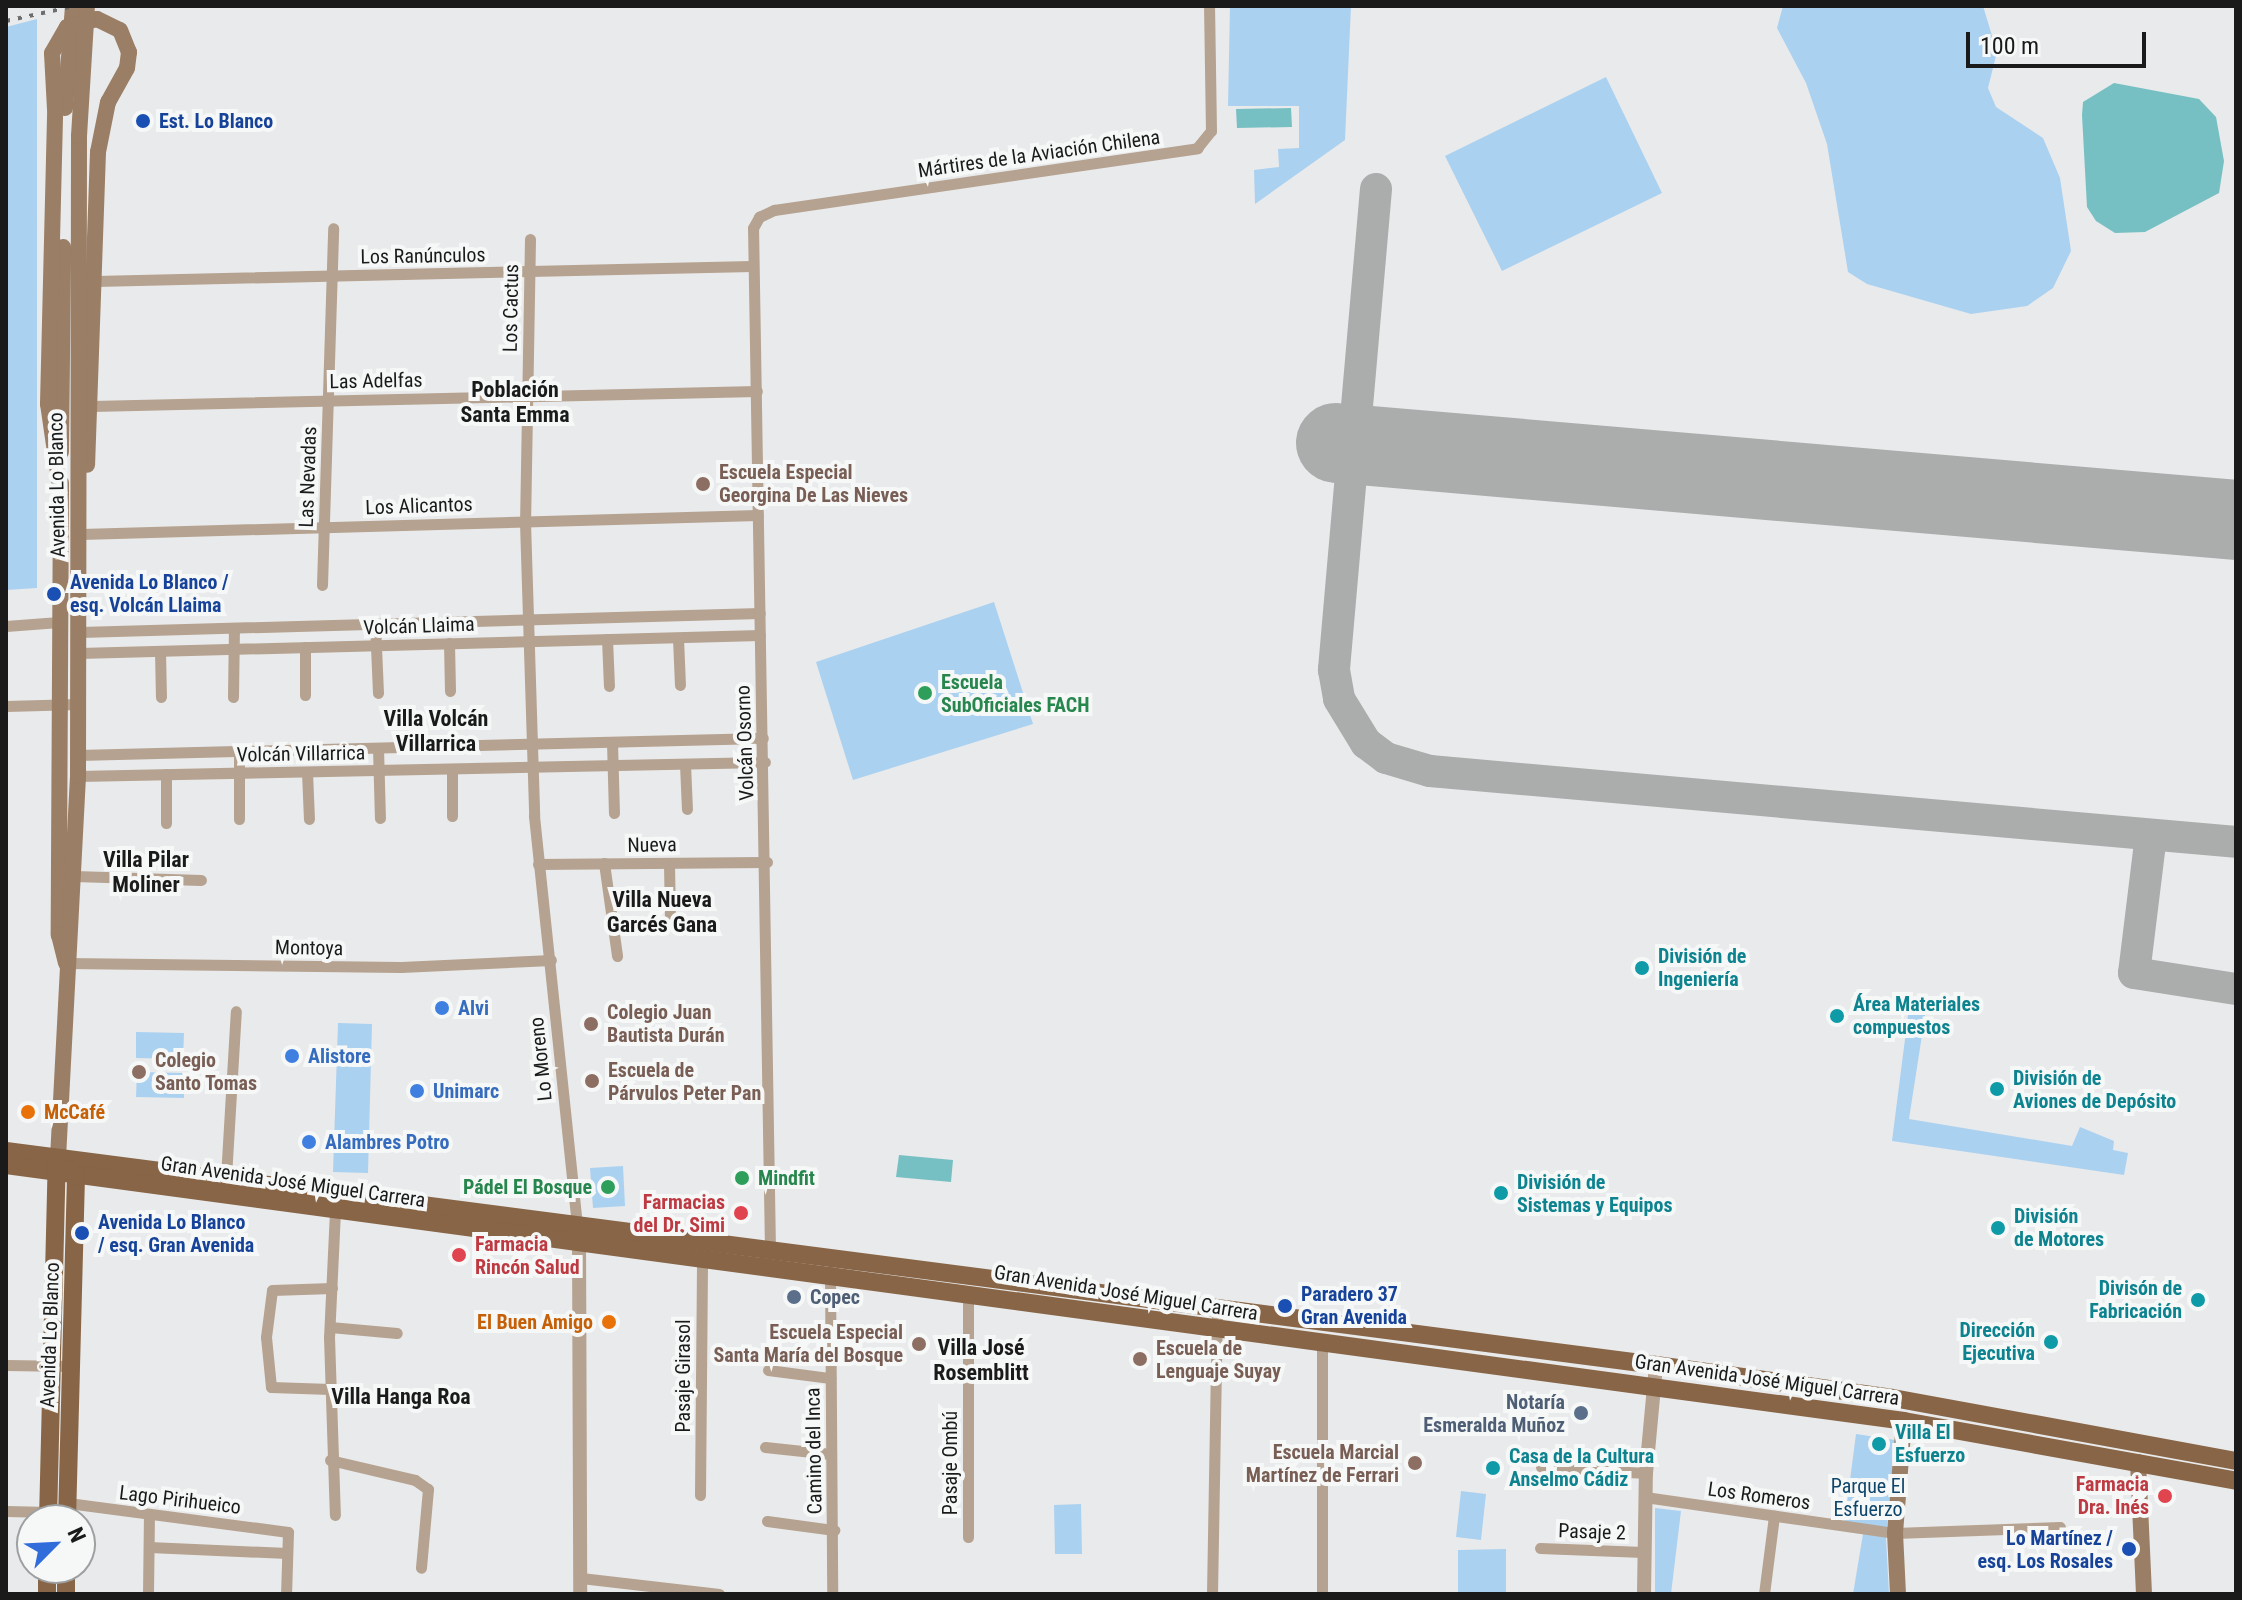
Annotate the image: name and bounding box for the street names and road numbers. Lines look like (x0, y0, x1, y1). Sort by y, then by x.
street label: Mártires de la Aviación Chilena (916, 125, 1162, 183)
street label: Los Ranúnculos (360, 243, 486, 269)
street label: Los Cactus (498, 264, 524, 352)
street label: Las Adelfas (329, 368, 423, 394)
street label: Avenida Lo Blanco (44, 412, 70, 558)
street label: Las Nevadas (294, 426, 322, 528)
street label: Los Alicantos (365, 492, 473, 520)
street label: Volcán Llaima (363, 612, 475, 640)
street label: Volcán Osorno (731, 685, 759, 801)
street label: Volcán Villarrica (236, 741, 366, 767)
street label: Nueva (627, 833, 677, 857)
street label: Montoya (275, 935, 343, 961)
street label: Lo Moreno (525, 1016, 557, 1102)
street label: Gran Avenida José Miguel Carrera (159, 1152, 427, 1212)
street label: Gran Avenida José Miguel Carrera (992, 1260, 1260, 1326)
street label: Avenida Lo Blanco (35, 1262, 65, 1408)
street label: Pasaje Girasol (671, 1319, 695, 1433)
street label: Gran Avenida José Miguel Carrera (1633, 1350, 1901, 1410)
street label: Camino del Inca (801, 1387, 827, 1515)
street label: Pasaje Ombú (938, 1411, 962, 1515)
street label: Los Romeros (1706, 1477, 1812, 1515)
street label: Lago Pirihueico (118, 1481, 242, 1519)
street label: Pasaje 2 (1558, 1519, 1626, 1545)

